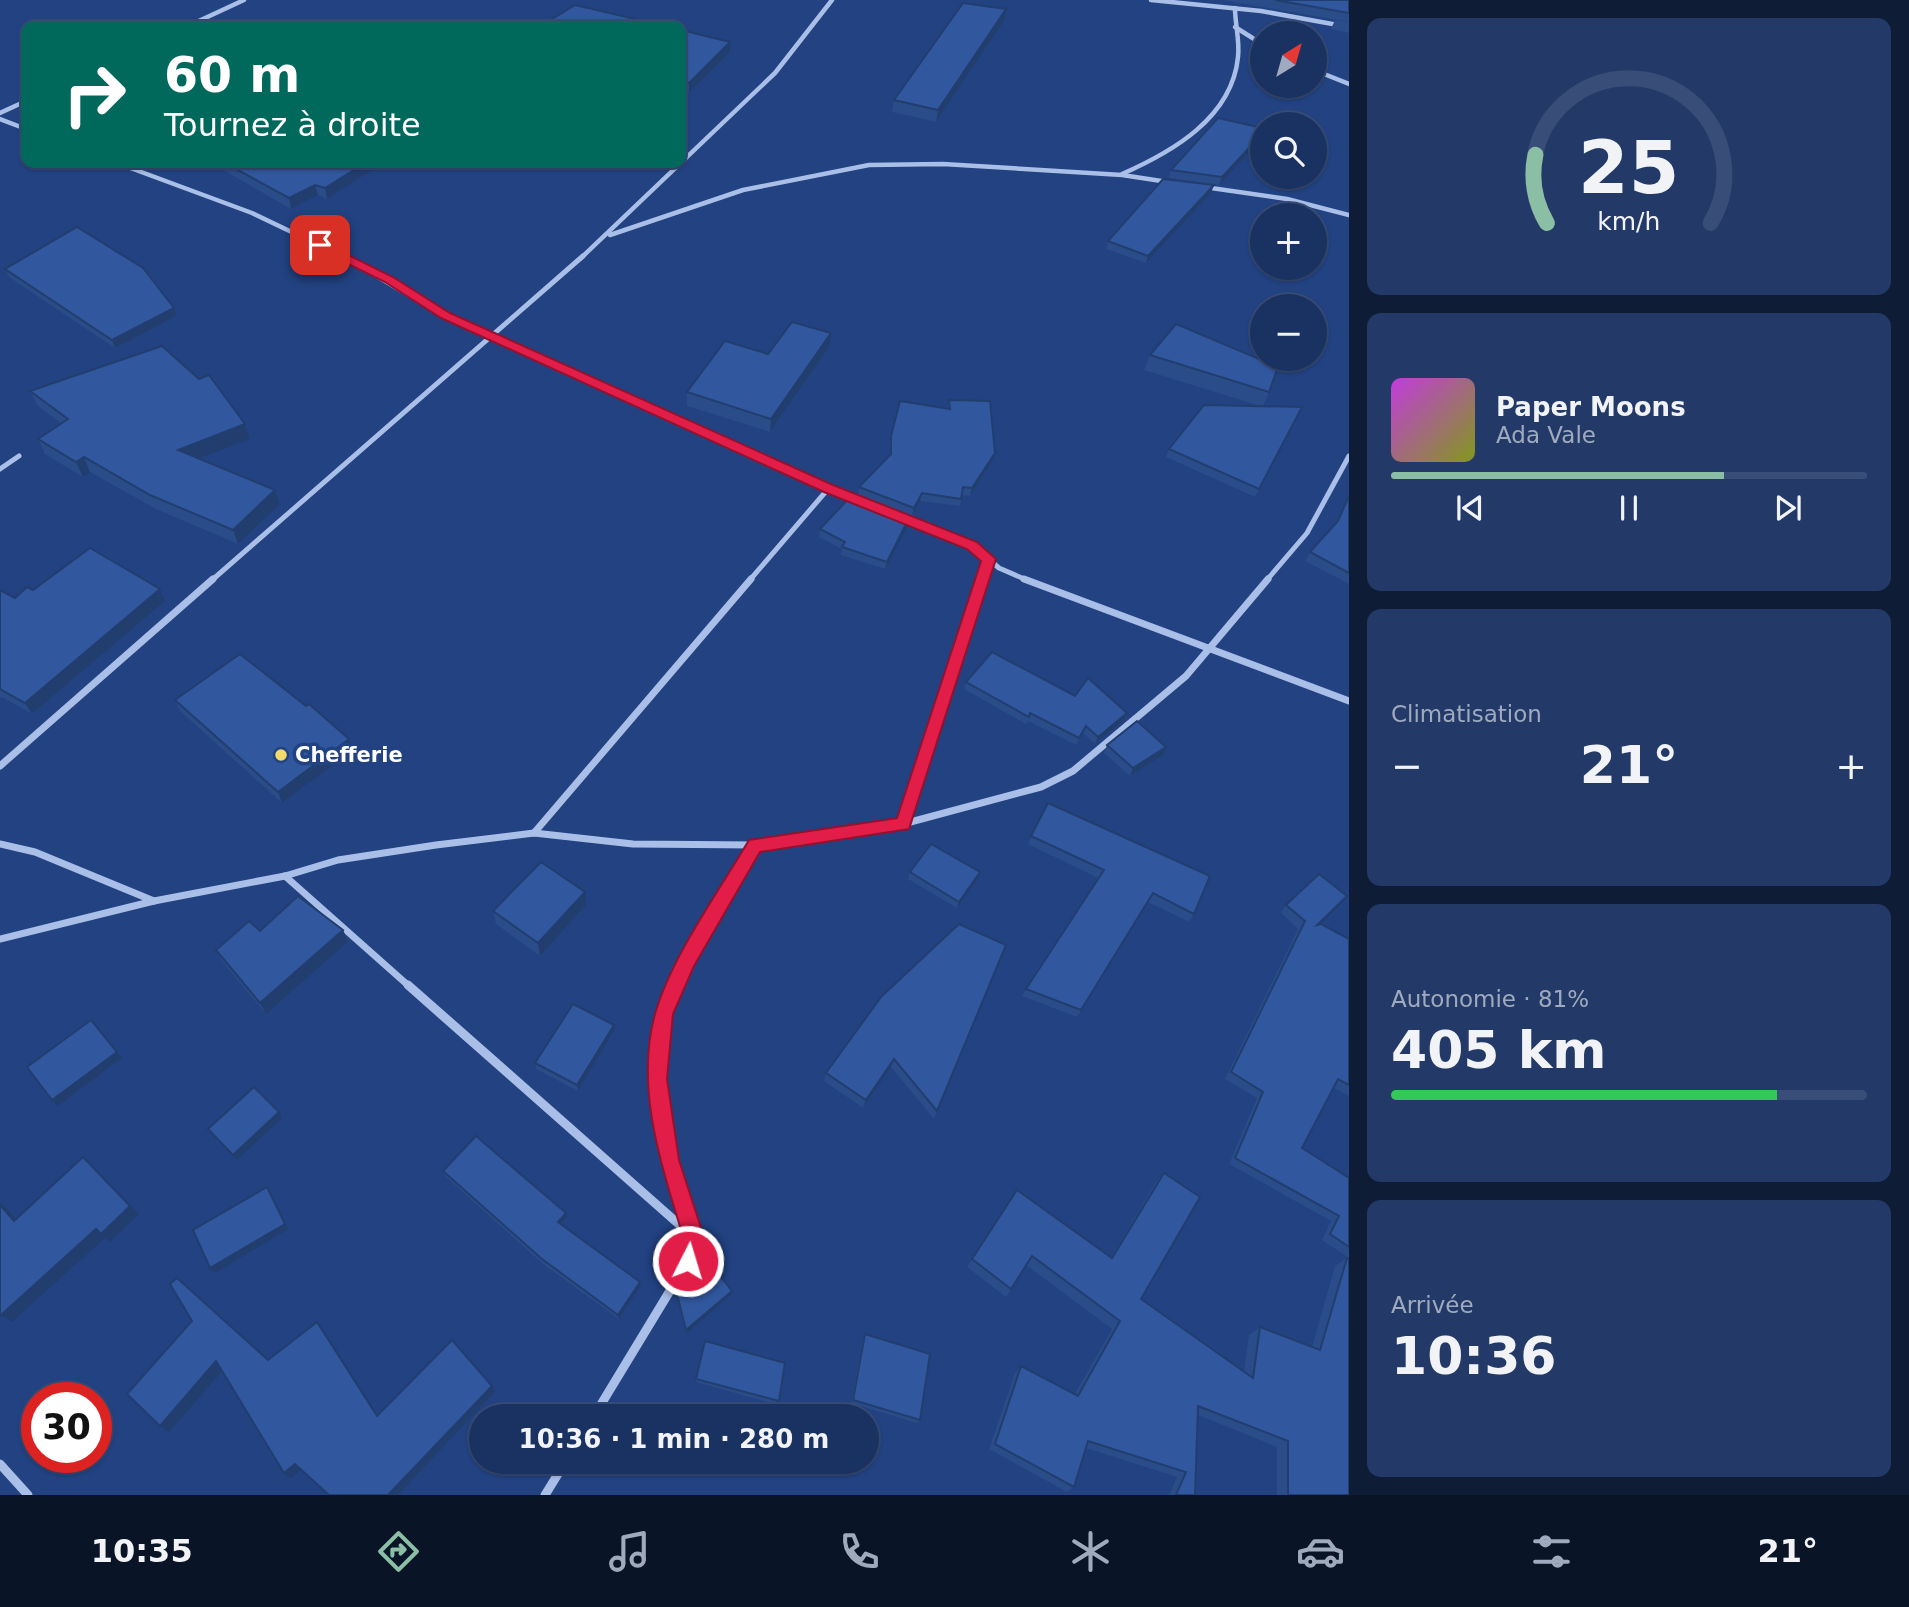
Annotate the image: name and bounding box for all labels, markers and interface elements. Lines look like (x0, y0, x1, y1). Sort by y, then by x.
north arrow (1250, 21, 1326, 98)
map controls (1250, 21, 1327, 371)
text: 60 m (164, 47, 300, 104)
icon: right (49, 49, 140, 140)
text: Tournez à droite (164, 106, 421, 144)
button: search (1250, 112, 1327, 189)
text: 25 (1578, 125, 1680, 210)
button: + (1250, 203, 1327, 280)
text: km/h (1597, 207, 1661, 236)
pin (290, 215, 350, 275)
icon: arrive (301, 226, 339, 264)
button: − (1250, 294, 1327, 371)
text: Paper Moons (1496, 392, 1686, 422)
text: Ada Vale (1496, 422, 1596, 448)
icon: previous (1451, 489, 1489, 527)
icon: pause (1610, 489, 1648, 527)
icon: next (1769, 489, 1807, 527)
text: Climatisation (1391, 701, 1542, 727)
text: 21° (1580, 735, 1678, 795)
place label: Chefferie (295, 743, 403, 767)
text: − (1391, 744, 1423, 788)
text: + (1835, 744, 1867, 788)
marker: Chefferie (273, 747, 289, 763)
text: Autonomie · 81% (1391, 986, 1589, 1012)
text: 405 km (1391, 1020, 1606, 1080)
position arrow (651, 1224, 725, 1298)
text: Arrivée (1391, 1292, 1474, 1318)
text: 10:36 (1391, 1326, 1557, 1386)
speed limit sign: 30 (21, 1382, 112, 1473)
text: 10:36 · 1 min · 280 m (519, 1424, 829, 1454)
icon: directions (374, 1527, 423, 1576)
icon: music (605, 1527, 654, 1576)
icon: phone (835, 1527, 884, 1576)
icon: climate (1066, 1527, 1115, 1576)
icon: car (1296, 1527, 1345, 1576)
icon: filters (1527, 1527, 1576, 1576)
text: 10:35 (91, 1532, 193, 1570)
text: 21° (1758, 1532, 1818, 1570)

